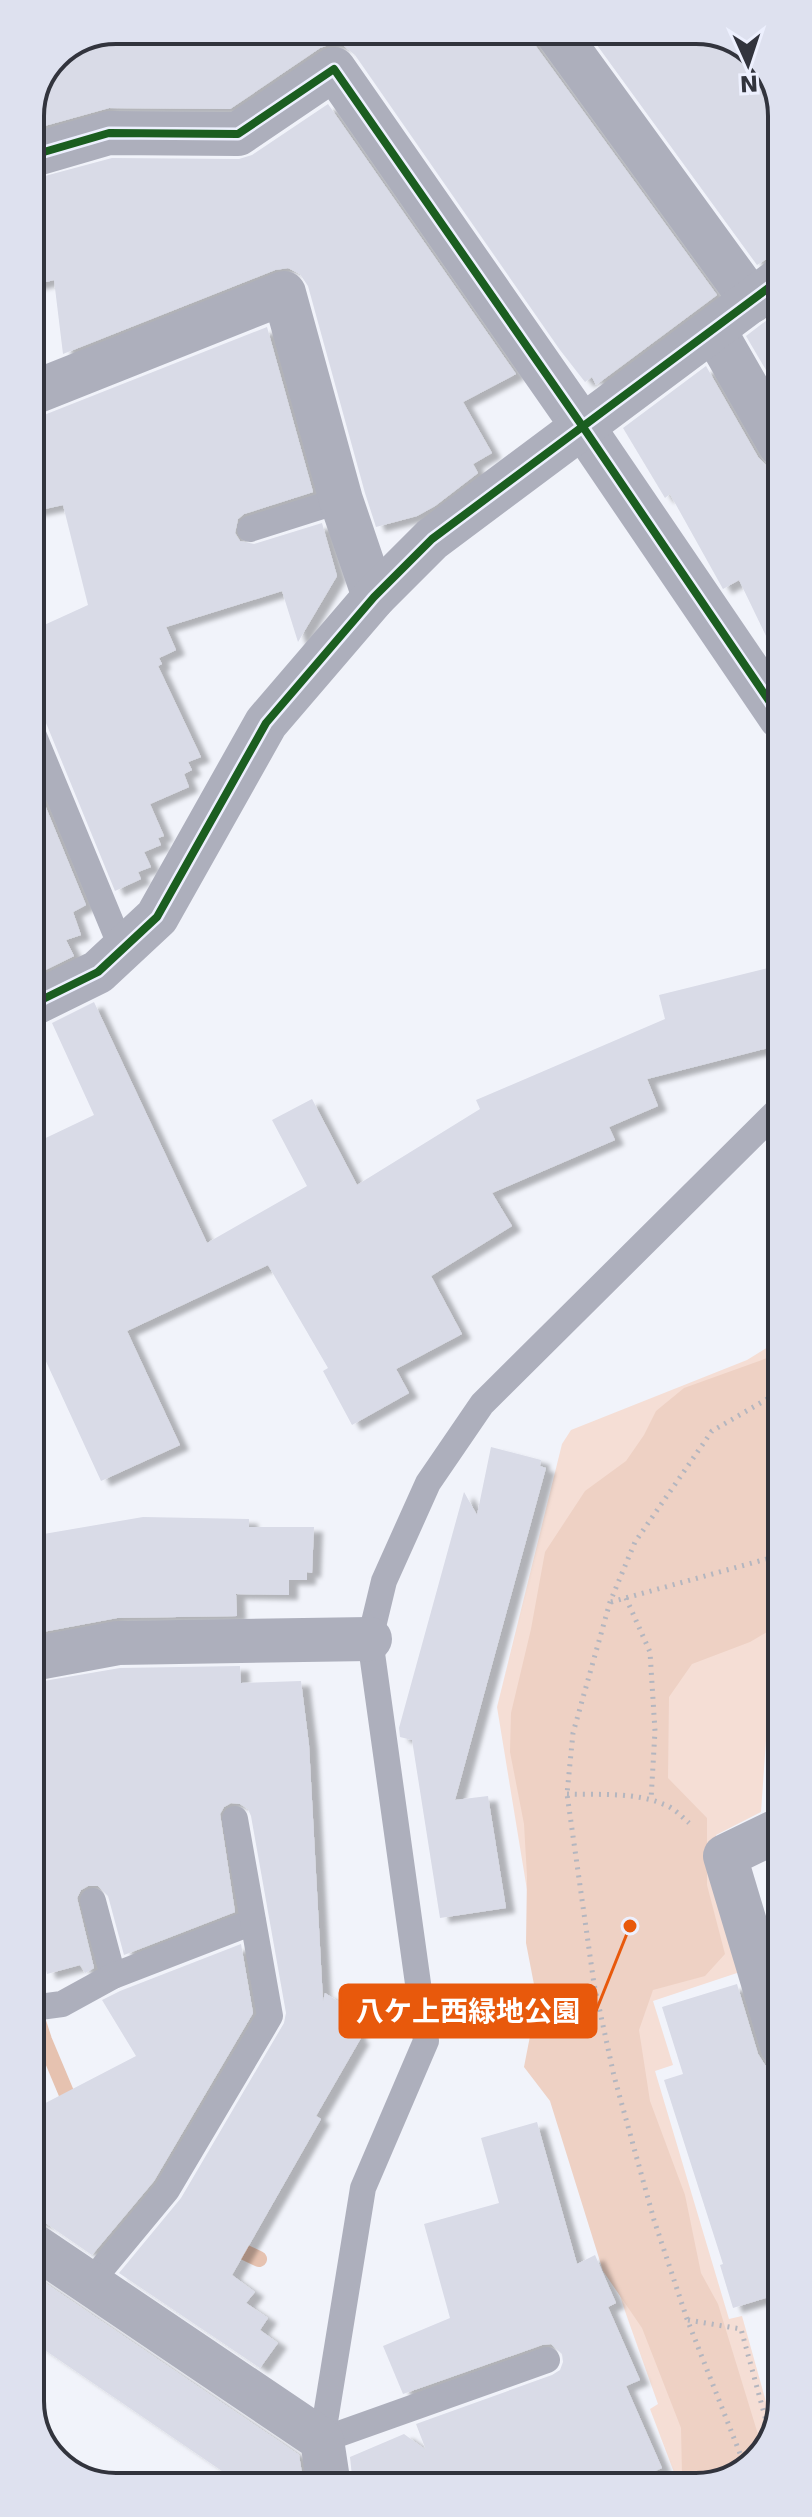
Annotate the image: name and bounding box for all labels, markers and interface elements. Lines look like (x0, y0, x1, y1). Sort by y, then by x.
north arrow (708, 24, 788, 104)
text: N (739, 71, 759, 96)
callout: 八ケ上西緑地公園 (340, 1985, 596, 2037)
text: 八ケ上西緑地公園 (356, 1995, 580, 2028)

